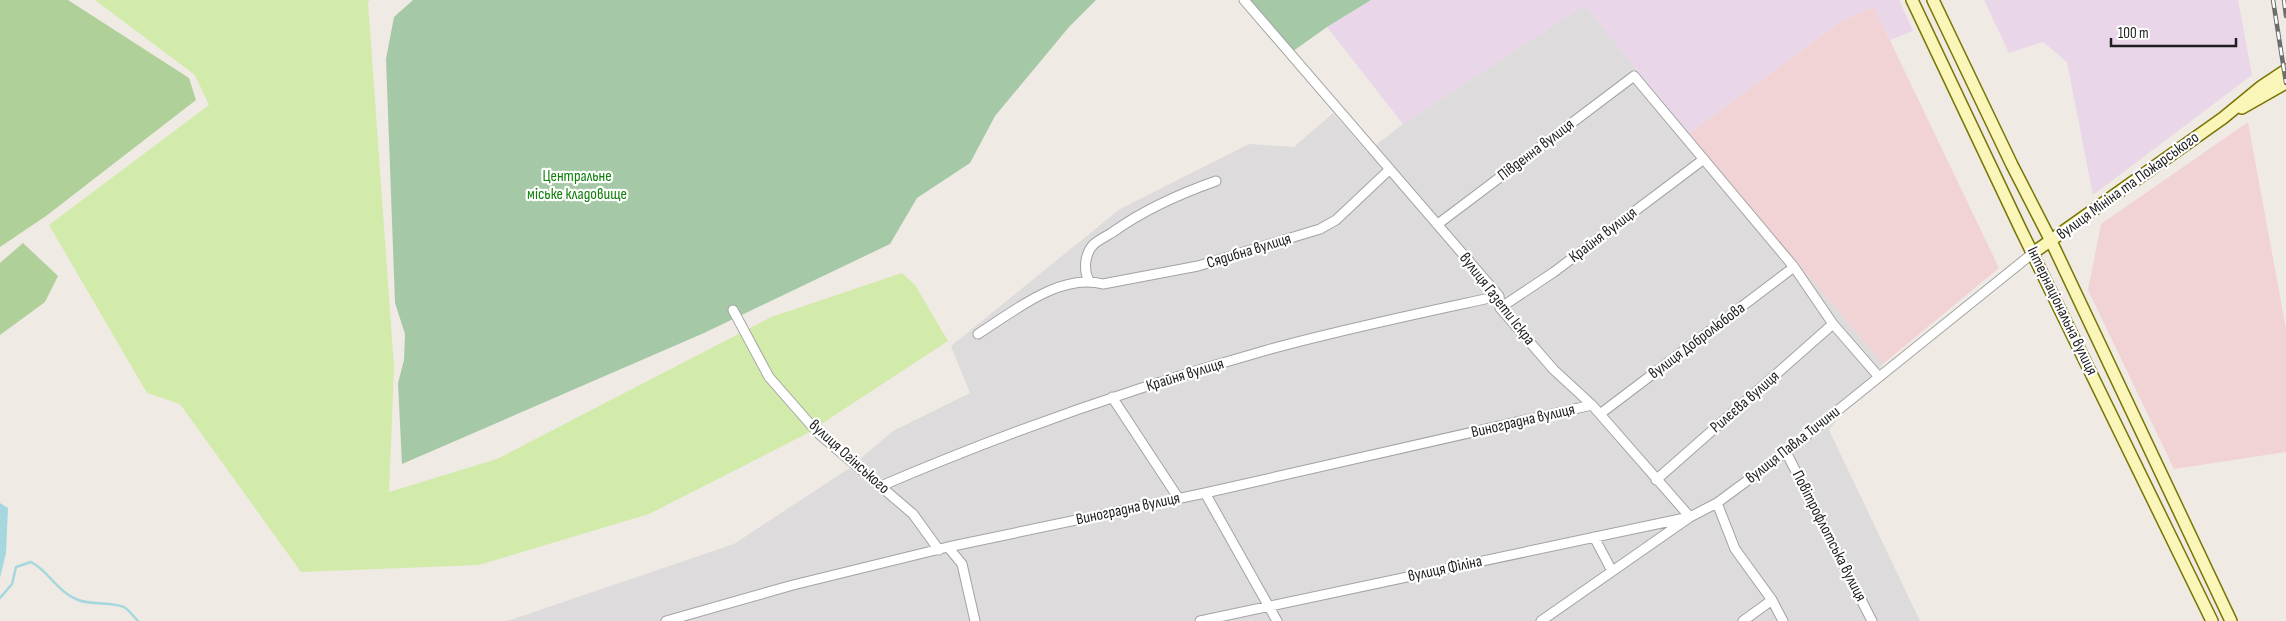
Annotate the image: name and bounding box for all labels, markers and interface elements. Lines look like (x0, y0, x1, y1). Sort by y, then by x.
scale bar (2111, 15, 2236, 47)
text: 100 m (2118, 24, 2149, 43)
street label: Південна вулиця (1494, 115, 1578, 185)
street label: вулиця Мініна та Пожарського (2053, 128, 2203, 244)
park label: Центральне міське кладовище (527, 167, 627, 204)
street label: Крайня вулиця (1565, 203, 1641, 267)
street label: Сядибна вулиця (1204, 229, 1294, 273)
street label: Інтернаціональна вулиця (2023, 244, 2101, 378)
street label: вулиця Газети Іскра (1455, 249, 1539, 349)
street label: вулиця Добролюбова (1645, 299, 1749, 383)
street label: Крайня вулиця (1144, 354, 1226, 396)
street label: Рилєєва вулиця (1707, 367, 1783, 437)
street label: Виноградна вулиця (1469, 400, 1577, 442)
street label: вулиця Павла Тичини (1742, 402, 1844, 488)
street label: вулиця Огінського (805, 416, 893, 498)
street label: Повітрофлотська вулиця (1788, 467, 1870, 605)
street label: Виноградна вулиця (1074, 489, 1182, 529)
street label: вулиця Філіна (1406, 552, 1484, 586)

